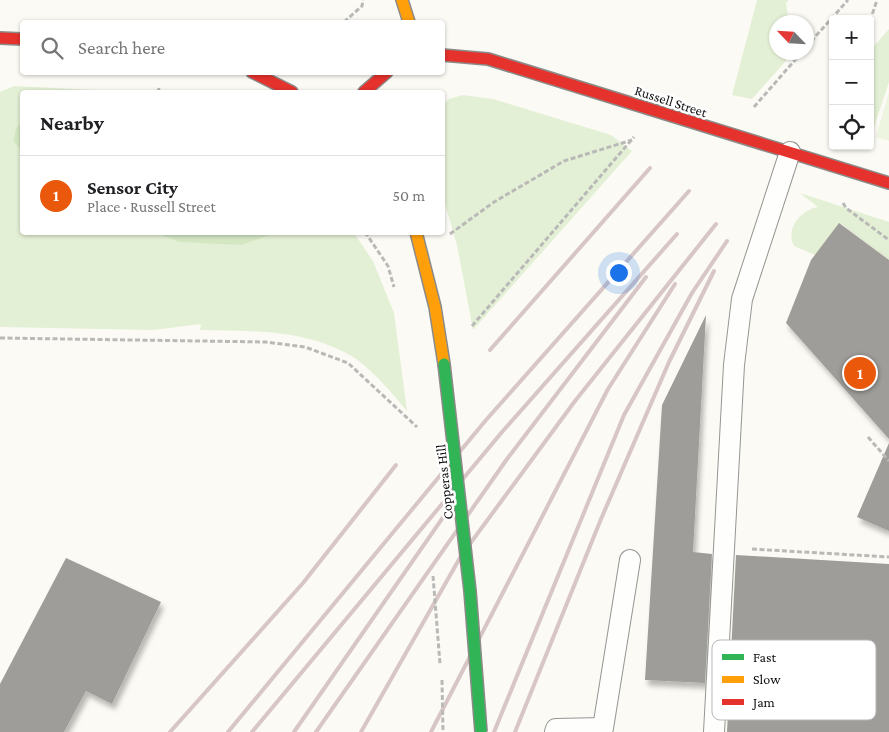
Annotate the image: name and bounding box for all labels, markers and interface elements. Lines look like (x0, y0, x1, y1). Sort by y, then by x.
north arrow (769, 15, 814, 60)
map controls (829, 15, 874, 150)
button: + (829, 15, 874, 60)
search box (20, 20, 445, 75)
icon: search (38, 34, 66, 62)
text: Search here (78, 37, 165, 58)
button: − (829, 60, 874, 105)
street label: Russell Street (633, 82, 709, 120)
button: locate (829, 105, 874, 150)
text: Nearby (40, 111, 104, 135)
text: Sensor City (87, 177, 178, 198)
text: 1 (53, 187, 59, 204)
text: 50 m (393, 187, 425, 204)
text: Place · Russell Street (87, 198, 216, 215)
your location (606, 260, 632, 286)
pin: 1 (844, 354, 876, 392)
street label: Copperas Hill (432, 443, 456, 520)
legend (712, 640, 876, 720)
text: Fast (753, 649, 777, 665)
text: Slow (753, 671, 781, 687)
text: Jam (751, 694, 775, 710)

